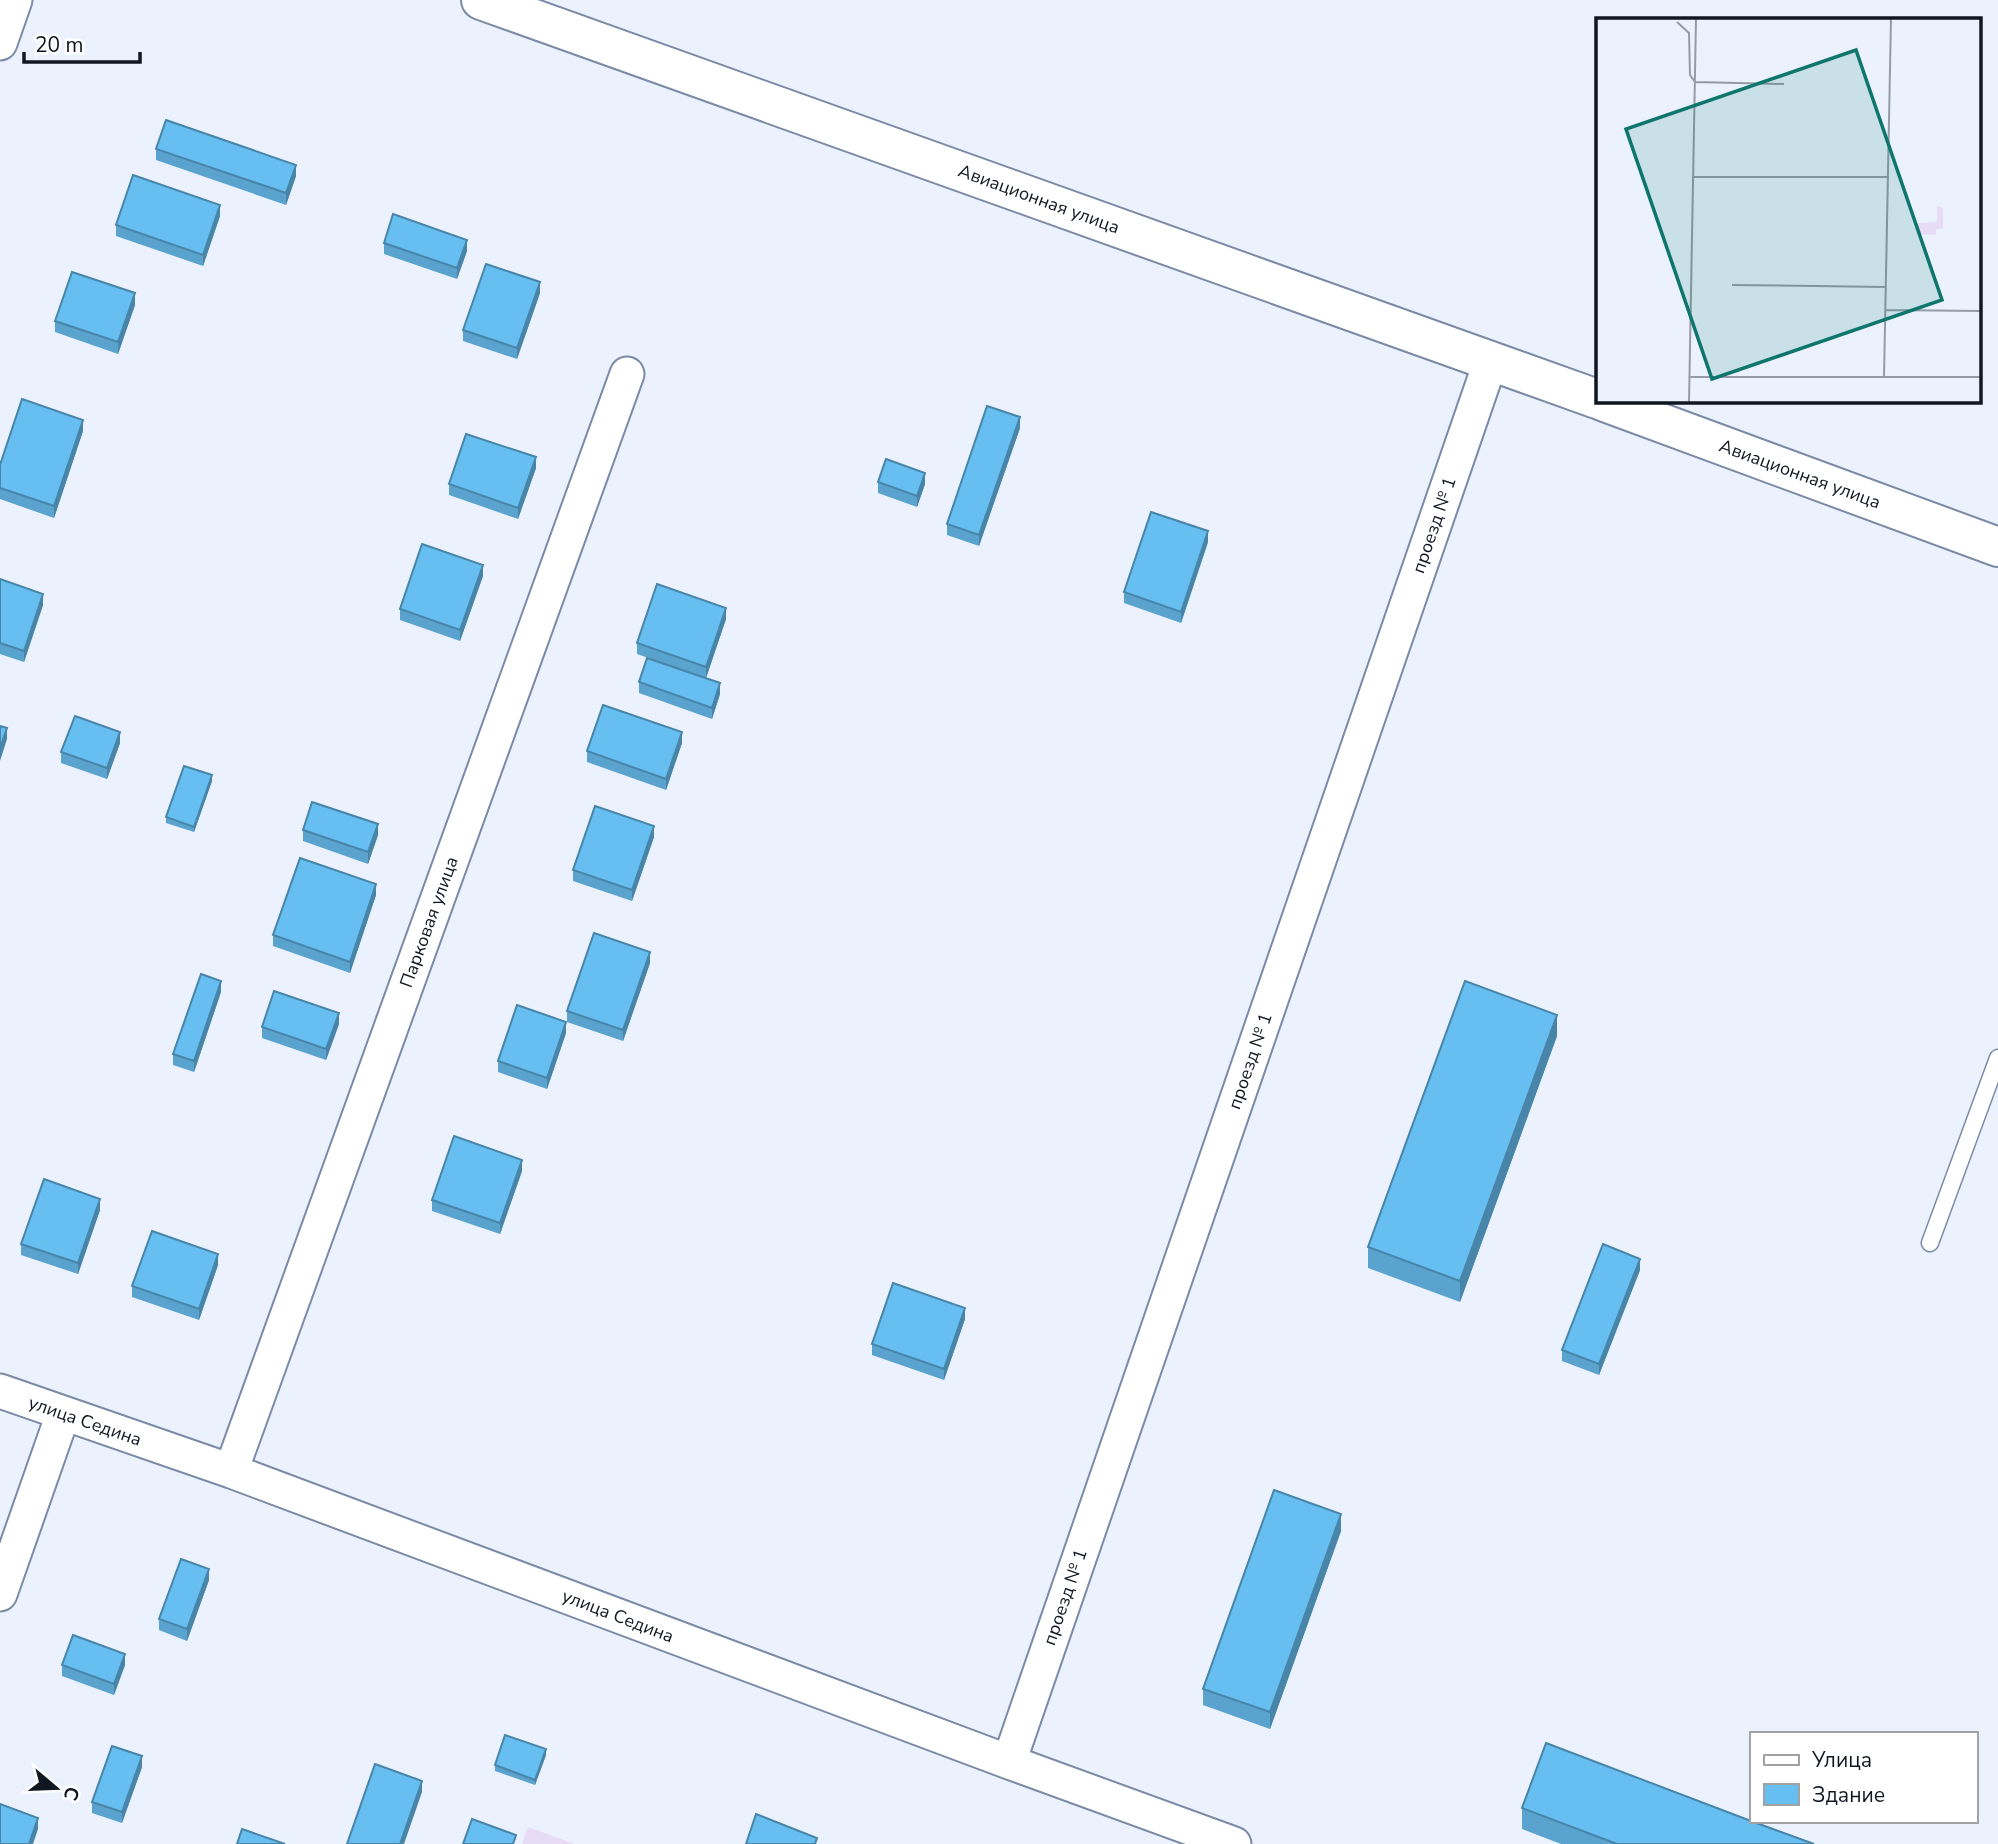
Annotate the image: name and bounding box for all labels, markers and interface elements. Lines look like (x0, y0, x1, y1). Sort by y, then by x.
inset map (1596, 18, 1980, 402)
scale bar (24, 21, 140, 65)
text: 20 m (35, 31, 84, 59)
street label: Авиационная улица (955, 159, 1123, 239)
street label: Авиационная улица (1716, 434, 1884, 514)
street label: проезд № 1 (1406, 474, 1462, 576)
street label: Парковая улица (394, 853, 464, 991)
street label: проезд № 1 (1222, 1010, 1278, 1112)
street label: улица Седина (25, 1390, 145, 1452)
street label: проезд № 1 (1037, 1546, 1093, 1648)
street label: улица Седина (559, 1584, 677, 1648)
legend (1750, 1732, 1977, 1823)
text: Улица (1811, 1746, 1872, 1774)
north arrow (21, 1753, 91, 1823)
text: Здание (1812, 1781, 1885, 1809)
text: С (57, 1783, 86, 1804)

